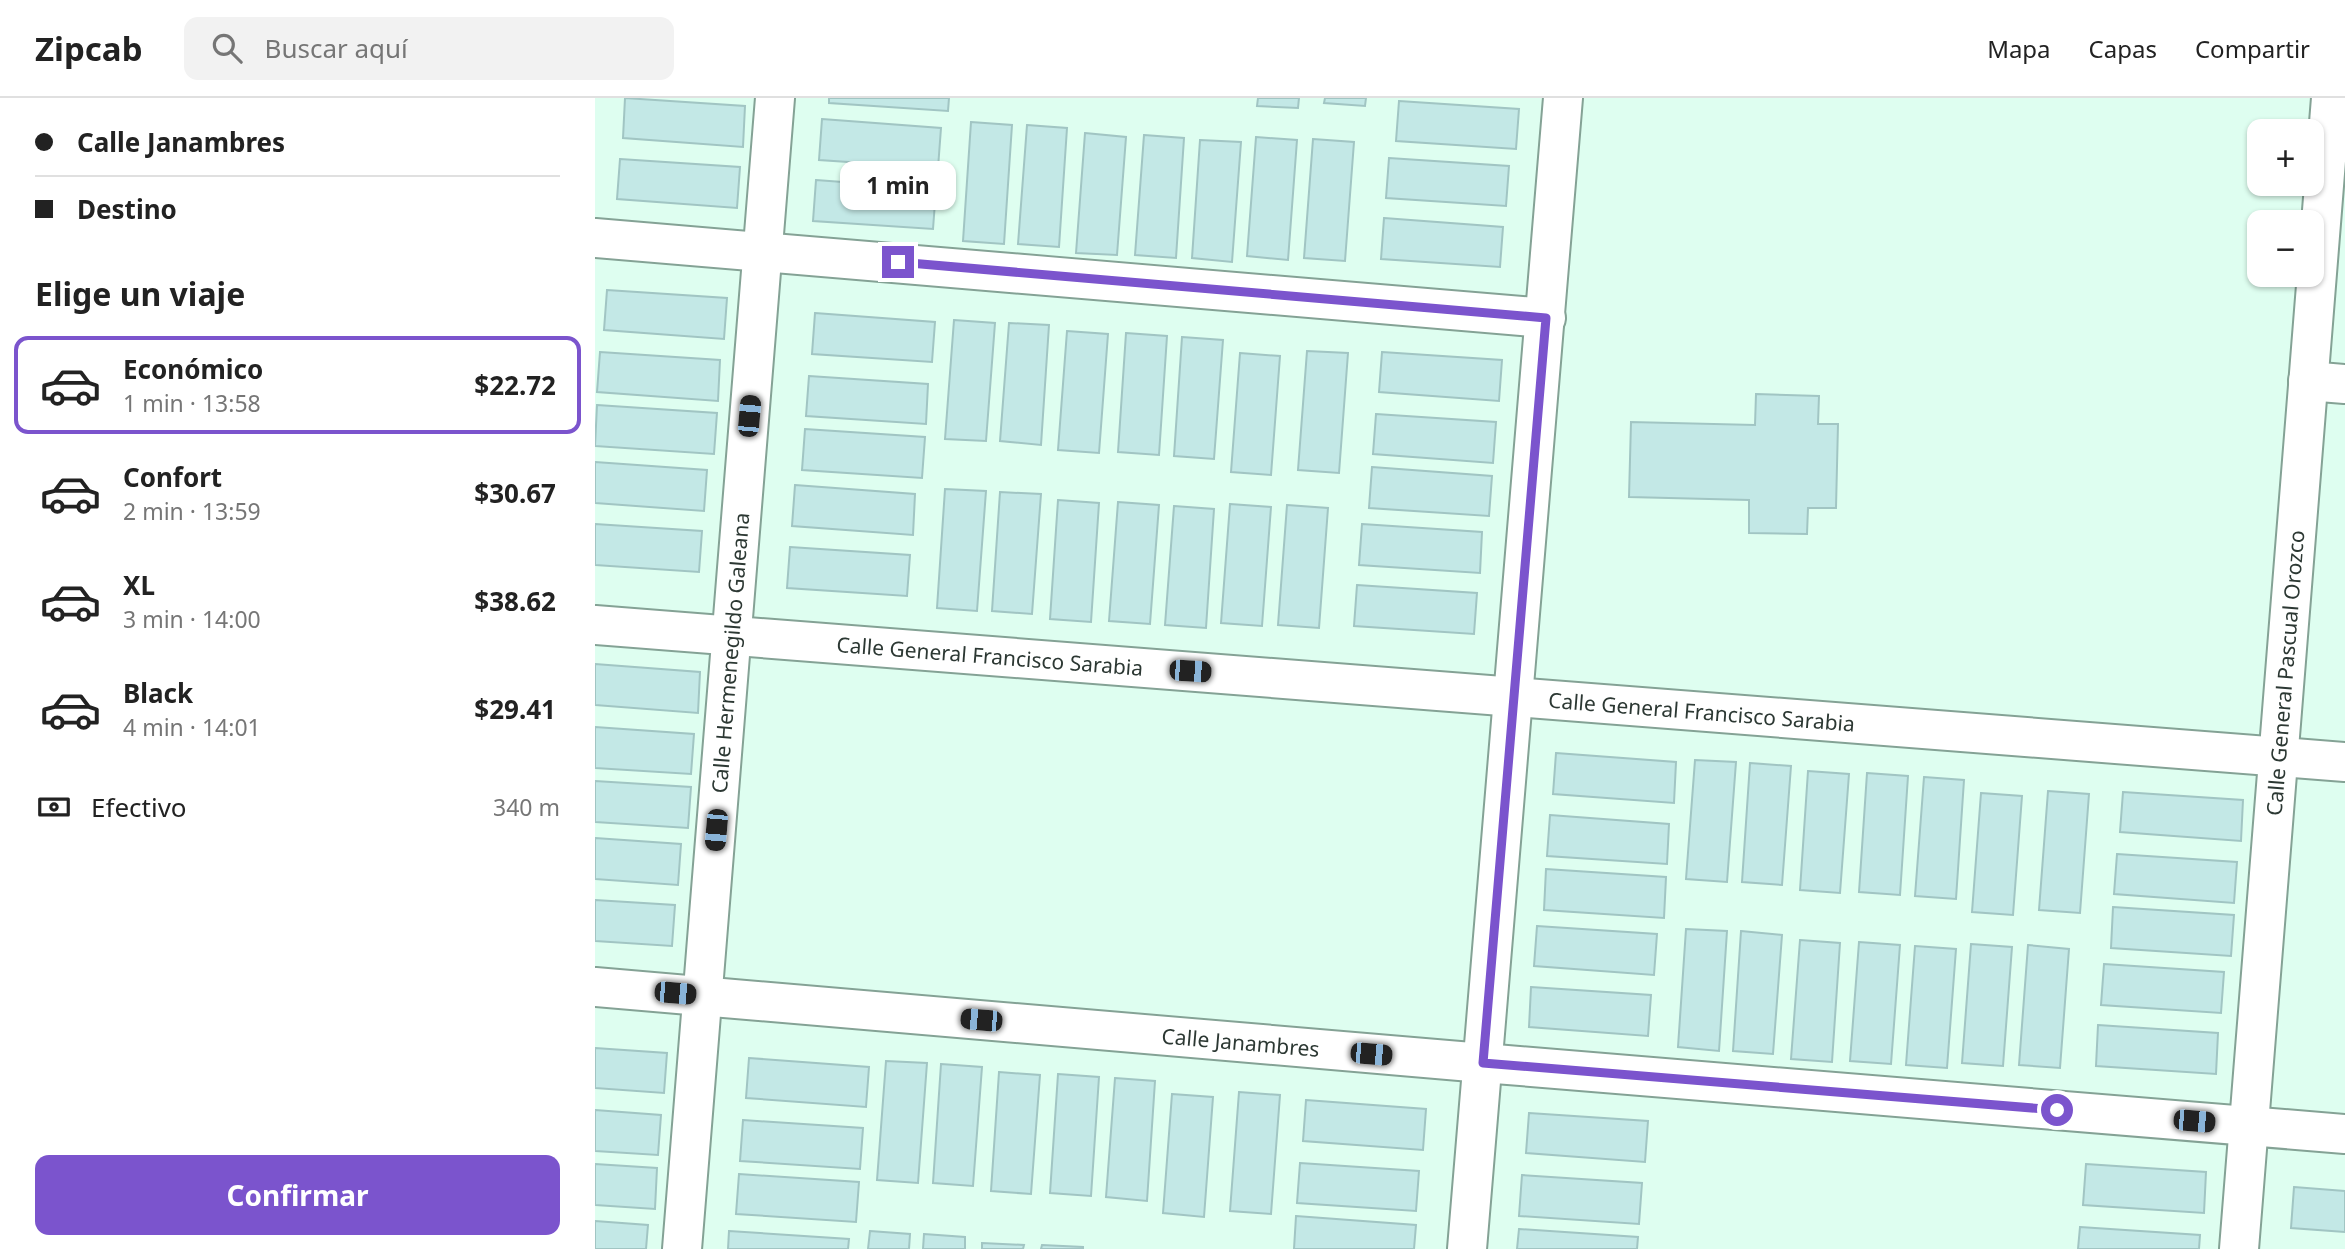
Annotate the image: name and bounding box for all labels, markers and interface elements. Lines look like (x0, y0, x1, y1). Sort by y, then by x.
search box (184, 17, 674, 80)
text: Zipcab (35, 26, 142, 71)
icon: search (208, 29, 246, 67)
text: Buscar aquí (264, 30, 408, 66)
text: Mapa (1987, 32, 2051, 65)
text: Capas (2089, 32, 2157, 65)
text: Compartir (2195, 32, 2310, 65)
map controls (2247, 119, 2324, 287)
button: + (2247, 119, 2324, 196)
text: Calle Janambres (77, 124, 285, 160)
callout: 1 min (840, 160, 956, 209)
text: 1 min (866, 169, 930, 201)
text: Destino (77, 191, 177, 227)
button: − (2247, 210, 2324, 287)
route end (882, 246, 914, 278)
text: Elige un viaje (35, 272, 245, 315)
text: Económico (123, 351, 263, 387)
icon: car (39, 354, 102, 417)
text: $22.72 (474, 367, 556, 403)
text: 1 min · 13:58 (123, 387, 261, 419)
car (737, 394, 762, 438)
text: Confort (123, 459, 222, 495)
icon: car (39, 462, 102, 525)
text: $30.67 (474, 475, 556, 511)
text: 2 min · 13:59 (123, 495, 261, 527)
street label: Calle Hermenegildo Galeana (705, 512, 755, 794)
street label: Calle General Pascual Orozco (2260, 529, 2310, 817)
text: XL (123, 567, 155, 603)
icon: car (39, 570, 102, 633)
text: $38.62 (474, 583, 556, 619)
text: 3 min · 14:00 (123, 603, 261, 635)
street label: Calle General Francisco Sarabia (835, 630, 1144, 682)
car (1169, 659, 1212, 683)
text: Black (123, 675, 193, 711)
icon: car (39, 678, 102, 741)
street label: Calle General Francisco Sarabia (1547, 686, 1856, 738)
text: $29.41 (474, 691, 556, 727)
text: 4 min · 14:01 (123, 711, 261, 743)
icon: cash (35, 788, 73, 826)
text: Efectivo (91, 789, 187, 825)
text: 340 m (493, 791, 560, 823)
car (704, 808, 729, 852)
car (654, 981, 697, 1005)
car (960, 1008, 1003, 1032)
street label: Calle Janambres (1161, 1022, 1321, 1063)
car (1350, 1042, 1393, 1066)
route start (2041, 1094, 2073, 1126)
car (2173, 1109, 2216, 1133)
button: Confirmar (35, 1155, 560, 1235)

